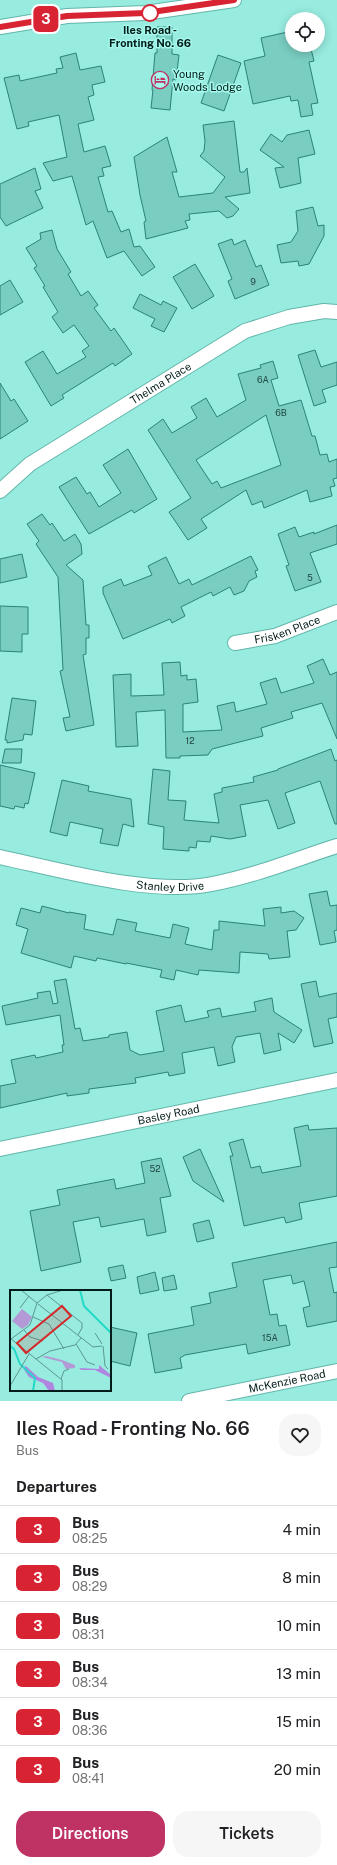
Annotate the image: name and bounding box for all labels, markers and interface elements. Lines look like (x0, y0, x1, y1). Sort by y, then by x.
marker: Iles Road - Fronting No. 66 (141, 4, 159, 22)
line badge: 3 (33, 6, 59, 32)
text: 3 (41, 11, 51, 27)
map controls (285, 12, 325, 52)
button: locate (285, 12, 325, 52)
place label: Iles Road - Fronting No. 66 (109, 24, 191, 49)
place label: Young Woods Lodge (173, 68, 242, 93)
hotel icon: Young Woods Lodge (150, 70, 170, 90)
house number: 9 (250, 276, 256, 287)
street label: Thelma Place (128, 360, 193, 406)
house number: 6A (257, 374, 270, 385)
house number: 6B (275, 407, 287, 418)
house number: 5 (307, 572, 313, 583)
street label: Frisken Place (253, 613, 322, 646)
house number: 12 (185, 735, 195, 746)
street label: Stanley Drive (136, 878, 205, 893)
street label: Basley Road (137, 1102, 200, 1127)
house number: 52 (149, 1163, 161, 1174)
inset map (10, 1290, 111, 1391)
house number: 15A (262, 1332, 279, 1343)
street label: McKenzie Road (247, 1367, 327, 1395)
button: heart (279, 1414, 321, 1456)
text: Iles Road - Fronting No. 66 (16, 1417, 250, 1439)
text: Bus (16, 1443, 39, 1458)
text: Departures (16, 1478, 97, 1495)
text: Bus (72, 1514, 99, 1531)
text: 4 min (282, 1521, 321, 1538)
text: 3 (33, 1522, 43, 1538)
text: 08:25 (72, 1531, 108, 1546)
text: Bus (72, 1562, 99, 1579)
text: 8 min (282, 1569, 321, 1586)
text: 3 (33, 1570, 43, 1586)
text: 08:29 (72, 1579, 107, 1594)
text: Bus (72, 1610, 99, 1627)
text: 10 min (277, 1617, 321, 1634)
text: 3 (33, 1618, 43, 1634)
text: 08:31 (72, 1627, 105, 1642)
text: Bus (72, 1658, 99, 1675)
text: 13 min (276, 1665, 321, 1682)
text: 3 (33, 1666, 43, 1682)
text: 08:34 (72, 1675, 108, 1690)
text: Bus (72, 1706, 99, 1723)
text: 15 min (276, 1713, 321, 1730)
text: 3 (33, 1714, 43, 1730)
text: 08:36 (72, 1723, 107, 1738)
text: Bus (72, 1754, 99, 1771)
text: 20 min (274, 1761, 321, 1778)
text: 3 (33, 1762, 43, 1778)
text: 08:41 (72, 1771, 105, 1786)
button: Directions (16, 1811, 165, 1857)
button: Tickets (173, 1811, 321, 1857)

